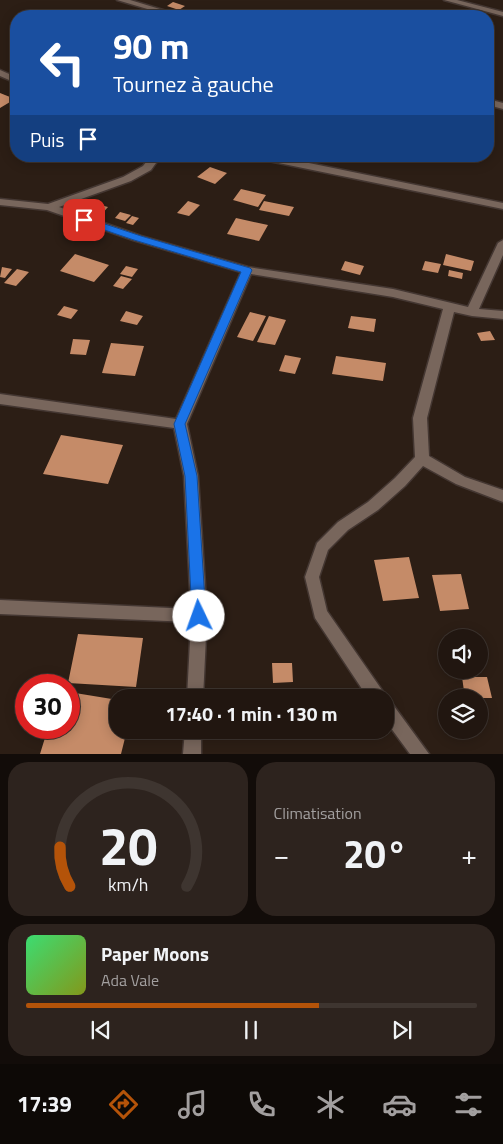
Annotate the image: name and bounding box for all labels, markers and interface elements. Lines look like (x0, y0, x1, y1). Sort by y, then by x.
text: 90 m (113, 19, 189, 73)
icon: left (30, 30, 95, 95)
text: Tournez à gauche (113, 67, 274, 101)
text: Puis (30, 125, 64, 154)
icon: arrive (74, 125, 102, 153)
pin (63, 199, 105, 241)
icon: arrive (70, 206, 98, 234)
position arrow (172, 589, 224, 641)
map controls (438, 629, 488, 739)
button: sound (438, 629, 488, 679)
speed limit sign: 30 (15, 674, 80, 739)
button: layers (438, 689, 488, 739)
text: 17:40 · 1 min · 130 m (165, 699, 338, 728)
text: Climatisation (274, 801, 362, 825)
text: 20 (99, 806, 157, 885)
text: 20° (343, 825, 407, 883)
text: − (274, 833, 289, 876)
text: + (461, 833, 477, 876)
text: km/h (108, 871, 148, 898)
text: Paper Moons (101, 939, 209, 968)
text: Ada Vale (101, 968, 159, 992)
icon: previous (87, 1016, 115, 1044)
icon: pause (237, 1016, 265, 1044)
icon: next (388, 1016, 416, 1044)
text: 17:39 (17, 1087, 72, 1121)
icon: directions (106, 1087, 141, 1122)
icon: music (175, 1087, 210, 1122)
icon: phone (244, 1087, 279, 1122)
icon: climate (313, 1087, 348, 1122)
icon: car (382, 1087, 417, 1122)
icon: filters (451, 1087, 486, 1122)

